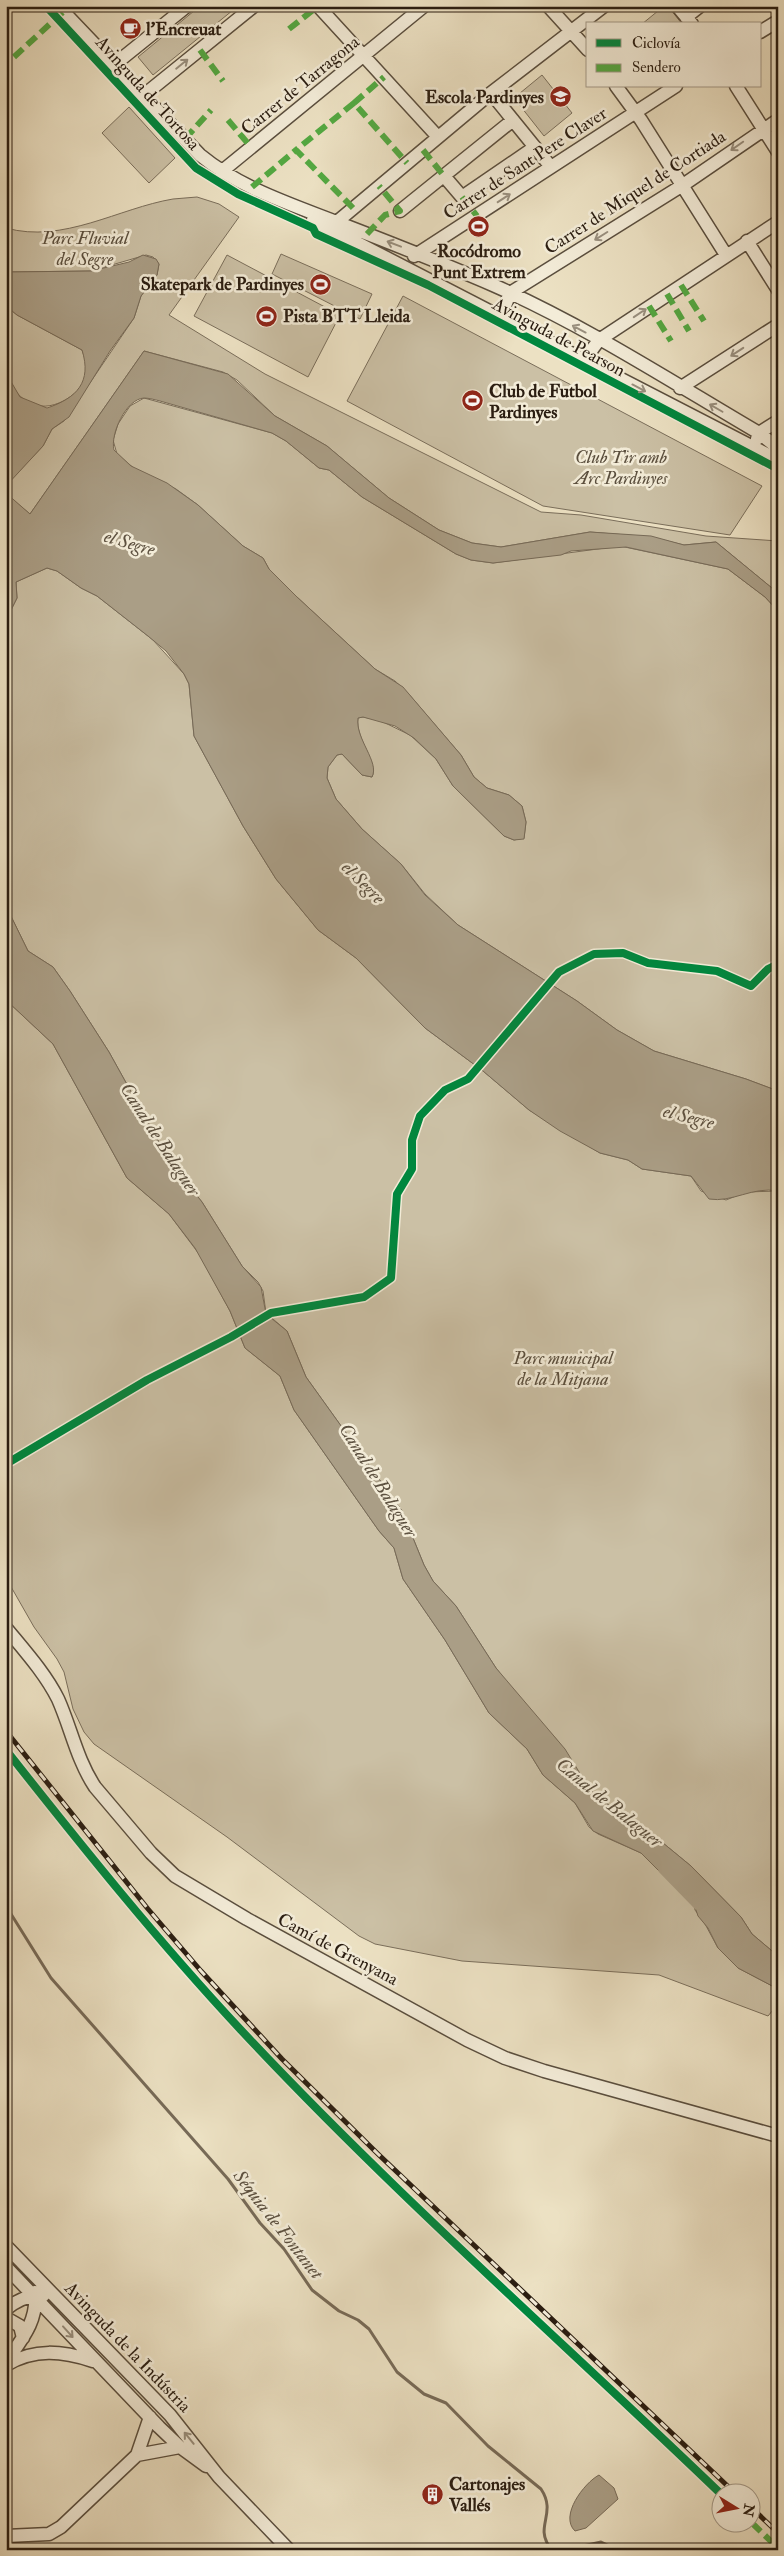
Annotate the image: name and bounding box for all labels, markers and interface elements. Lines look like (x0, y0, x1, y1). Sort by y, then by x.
cafe icon: l'Encreuat (118, 17, 142, 41)
place label: l'Encreuat (145, 18, 222, 41)
legend (586, 22, 762, 88)
street label: Carrer de Tarragona (236, 30, 365, 140)
street label: Avinguda de Tortosa (90, 31, 205, 156)
text: Ciclovía (632, 34, 681, 53)
text: Sendero (632, 58, 681, 77)
one-way arrow (175, 59, 188, 70)
school or university icon: Escola Pardinyes (548, 85, 572, 109)
place label: Escola Pardinyes (425, 86, 544, 109)
street label: Carrer de Sant Pere Claver (439, 102, 612, 225)
street label: Carrer de Miquel de Cortiada (540, 125, 731, 260)
one-way arrow (730, 141, 744, 151)
one-way arrow (496, 193, 510, 203)
sports icon: Rocódromo Punt Extrem (467, 214, 491, 238)
park label: Parc Fluvial del Segre (41, 227, 130, 271)
one-way arrow (595, 231, 609, 241)
one-way arrow (387, 239, 402, 248)
place label: Rocódromo Punt Extrem (432, 240, 527, 284)
sports icon: Skatepark de Pardinyes (308, 272, 332, 296)
place label: Skatepark de Pardinyes (141, 273, 304, 296)
street label: Avinguda de Pearson (488, 292, 629, 382)
sports icon: Pista BTT Lleida (255, 304, 279, 328)
place label: Pista BTT Lleida (283, 305, 411, 328)
one-way arrow (632, 307, 646, 317)
one-way arrow (572, 324, 587, 334)
one-way arrow (730, 347, 744, 357)
place label: Club de Futbol Pardinyes (489, 380, 597, 424)
one-way arrow (631, 384, 646, 393)
sports icon: Club de Futbol Pardinyes (461, 389, 485, 413)
one-way arrow (710, 403, 724, 413)
park label: Club Tir amb Arc Pardinyes (573, 446, 668, 490)
water label: el Segre (102, 524, 158, 562)
water label: el Segre (337, 856, 391, 910)
water label: Canal de Balaguer (115, 1078, 206, 1202)
water label: el Segre (661, 1099, 717, 1135)
park label: Parc municipal de la Mitjana (512, 1347, 615, 1391)
water label: Canal de Balaguer (333, 1419, 423, 1543)
water label: Canal de Balaguer (551, 1752, 668, 1854)
street label: Camí de Grenyana (273, 1908, 403, 1991)
water label: Séquia de Fontanet (227, 2164, 329, 2286)
street label: Avinguda de la Indústria (59, 2277, 196, 2418)
one-way arrow (62, 2325, 74, 2338)
one-way arrow (184, 2432, 195, 2445)
place label: Cartonajes Vallés (448, 2473, 525, 2517)
building icon: Cartonajes Vallés (421, 2482, 445, 2506)
north arrow (712, 2484, 762, 2534)
text: N (739, 2502, 758, 2518)

